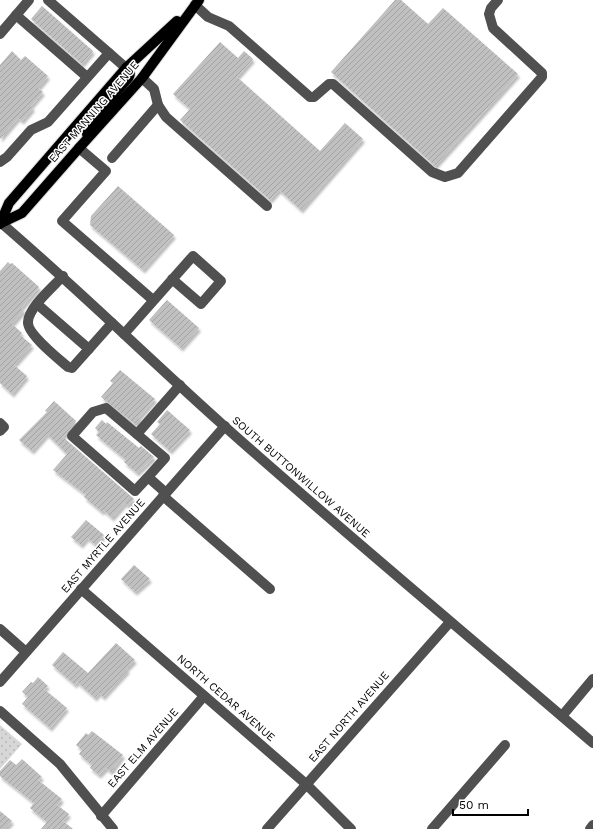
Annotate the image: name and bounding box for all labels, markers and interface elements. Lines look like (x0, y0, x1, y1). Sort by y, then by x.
street label: EAST MANNING AVENUE (46, 59, 142, 165)
street label: SOUTH BUTTONWILLOW AVENUE (230, 414, 372, 540)
street label: EAST MYRTLE AVENUE (58, 496, 148, 596)
street label: NORTH CEDAR AVENUE (174, 652, 278, 744)
street label: EAST NORTH AVENUE (306, 669, 392, 765)
street label: EAST ELM AVENUE (105, 706, 181, 790)
scale bar (453, 791, 528, 817)
text: 50 m (459, 798, 489, 812)

